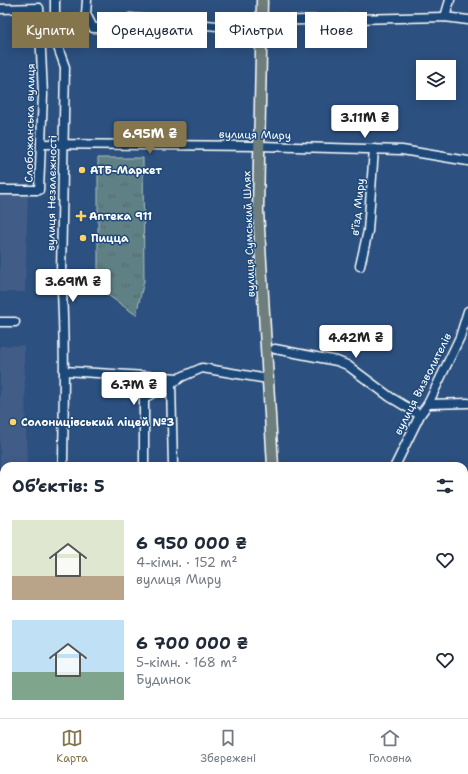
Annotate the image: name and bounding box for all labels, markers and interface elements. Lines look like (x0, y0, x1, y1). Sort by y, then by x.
chip: Купити (12, 12, 89, 48)
chip: Орендувати (97, 12, 207, 48)
chip: Фільтри (215, 12, 297, 48)
chip: Нове (305, 12, 367, 48)
map controls (416, 60, 456, 100)
button: layers (416, 60, 456, 100)
street label: Слобожанська вулиця (21, 63, 39, 183)
pin: 3.11M ₴ (328, 105, 402, 139)
text: 3.11M ₴ (340, 109, 390, 126)
pin: 6.95M ₴ (113, 121, 187, 155)
text: 6.95M ₴ (123, 125, 177, 142)
street label: вулиця Миру (219, 127, 291, 143)
street label: вулиця Незалежності (43, 135, 61, 251)
place label: АТБ-Маркет (90, 163, 162, 178)
marker: АТБ-Маркет (77, 165, 87, 175)
street label: вулиця Сумський Шлях (239, 170, 259, 297)
street label: в'їзд Миру (348, 177, 368, 237)
place label: Аптека 911 (89, 209, 152, 224)
marker: Аптека 911 (76, 211, 86, 221)
place label: Пицца (91, 231, 129, 246)
marker: Пицца (78, 233, 88, 243)
pin: 3.69M ₴ (36, 269, 110, 303)
text: 3.69M ₴ (45, 273, 101, 290)
pin: 4.42M ₴ (319, 325, 393, 359)
text: 4.42M ₴ (328, 329, 384, 346)
street label: вулиця Визволителів (391, 330, 455, 438)
pin: 6.7M ₴ (101, 372, 167, 406)
text: 6.7M ₴ (111, 376, 157, 393)
place label: Солоницівський ліцей №3 (21, 415, 175, 430)
marker: Солоницівський ліцей №3 (8, 417, 18, 427)
text: Об’єктів: 5 (12, 475, 105, 497)
icon: filters (434, 475, 456, 497)
text: 6 950 000 ₴ (136, 532, 247, 554)
icon: home (44, 536, 92, 584)
icon: heart (434, 549, 456, 571)
text: 4-кімн. · 152 m² (136, 554, 238, 571)
text: вулиця Миру (136, 571, 221, 588)
text: 6 700 000 ₴ (136, 632, 248, 654)
icon: home (44, 636, 92, 684)
icon: heart (434, 649, 456, 671)
text: 5-кімн. · 168 m² (136, 654, 237, 671)
text: Будинок (136, 671, 191, 688)
tab: Карта (56, 727, 88, 766)
tab: Збережені (200, 727, 256, 766)
tab: Головна (369, 727, 412, 766)

